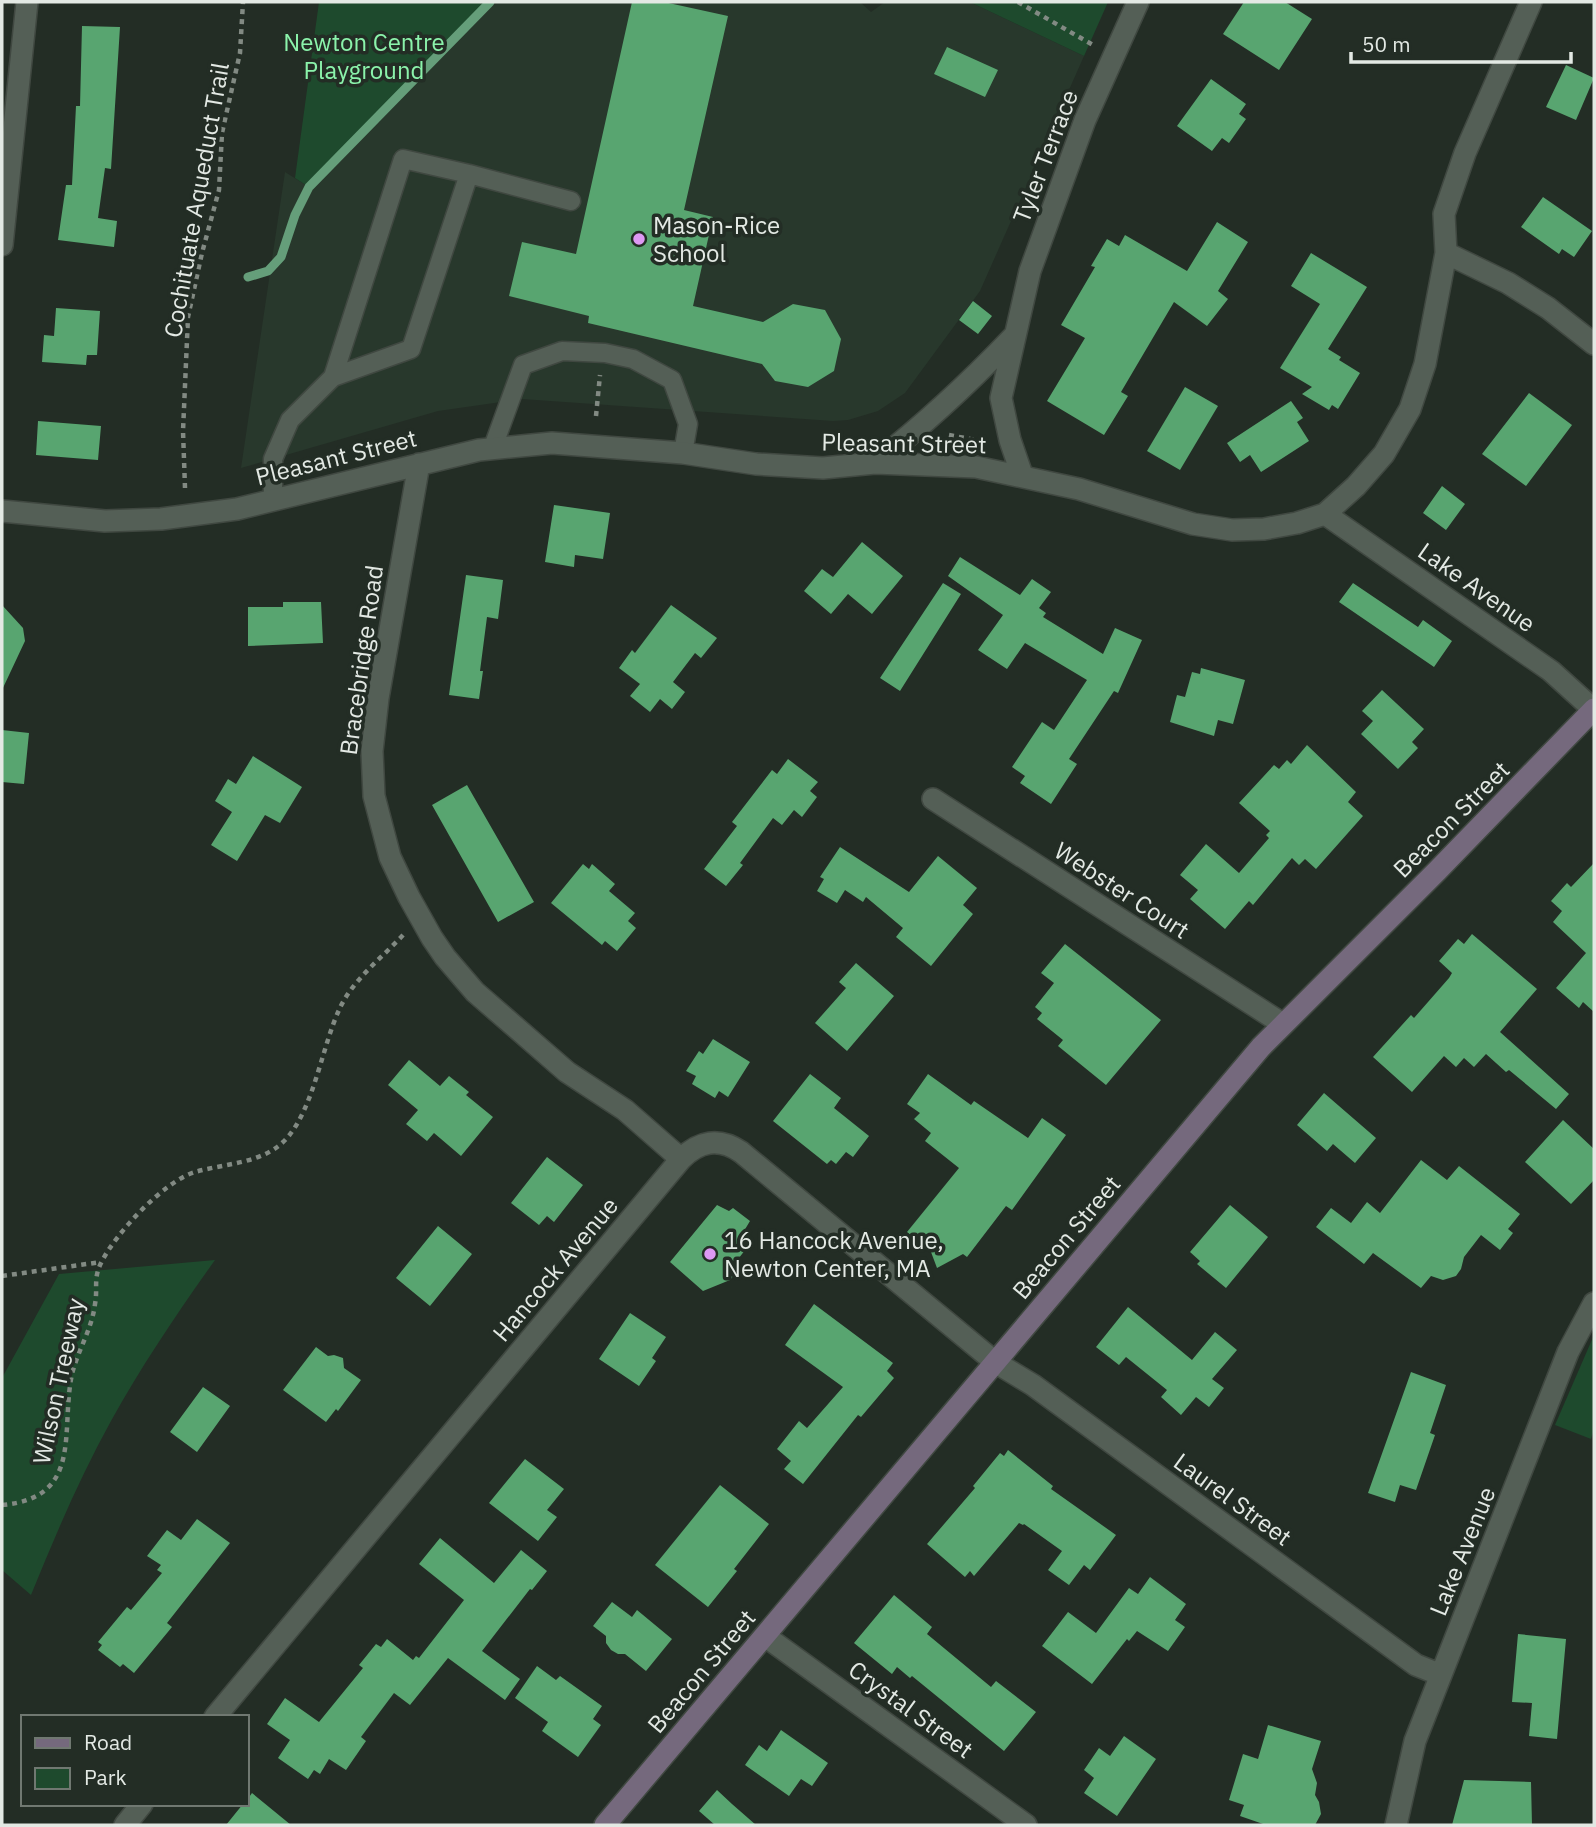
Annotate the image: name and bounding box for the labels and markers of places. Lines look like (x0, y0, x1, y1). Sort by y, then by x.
place label: Mason-Rice School (653, 209, 780, 269)
marker: Mason-Rice School (631, 231, 647, 247)
place label: 16 Hancock Avenue, Newton Center, MA (724, 1224, 944, 1284)
marker: 16 Hancock Avenue, Newton Center, MA (702, 1246, 718, 1262)

